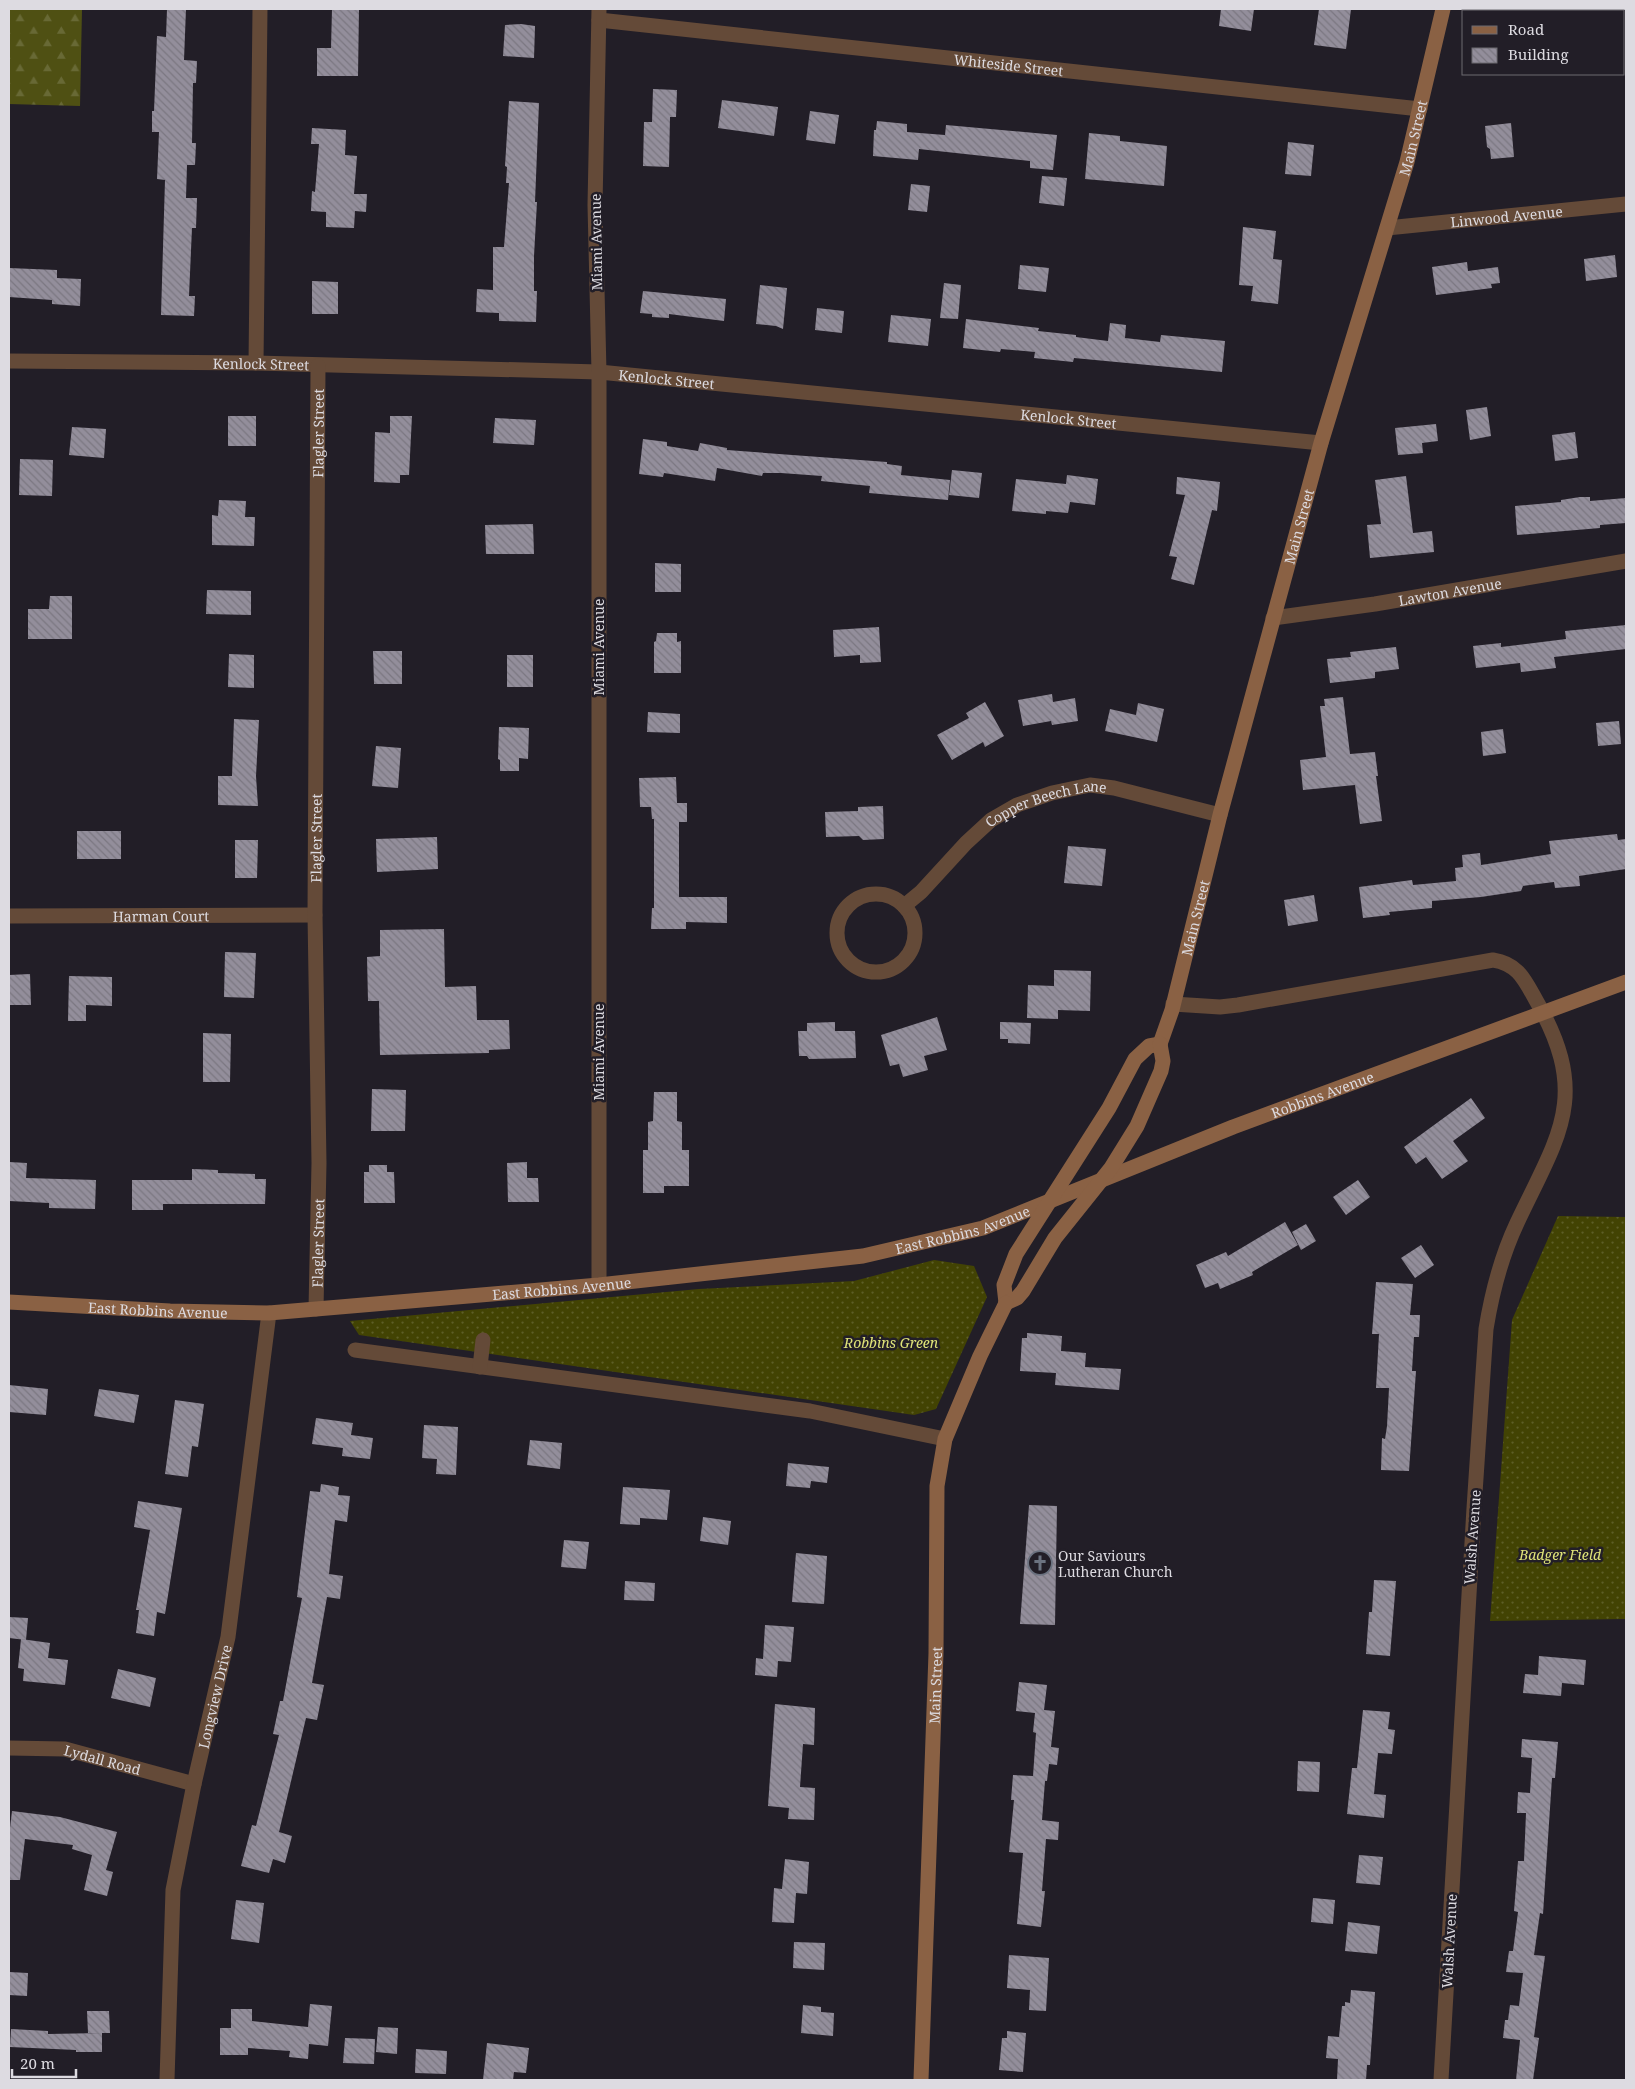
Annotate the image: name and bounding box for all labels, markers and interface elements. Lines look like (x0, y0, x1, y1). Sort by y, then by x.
legend (1462, 10, 1625, 75)
text: Road (1508, 19, 1544, 39)
text: Building (1508, 44, 1569, 64)
street label: Whiteside Street (953, 49, 1064, 80)
street label: Main Street (1394, 98, 1431, 178)
street label: Miami Avenue (586, 193, 606, 291)
street label: Linwood Avenue (1449, 201, 1563, 231)
street label: Kenlock Street (213, 353, 309, 374)
street label: Kenlock Street (618, 364, 715, 393)
street label: Flagler Street (308, 388, 327, 478)
street label: Kenlock Street (1020, 404, 1118, 432)
street label: Main Street (1279, 486, 1318, 566)
street label: Lawton Avenue (1397, 573, 1503, 609)
street label: Miami Avenue (589, 599, 608, 695)
street label: Copper Beech Lane (980, 776, 1108, 831)
street label: Flagler Street (306, 793, 325, 883)
street label: Main Street (1176, 878, 1213, 958)
street label: Harman Court (113, 906, 209, 925)
street label: Miami Avenue (589, 1004, 608, 1100)
street label: Robbins Avenue (1268, 1066, 1376, 1122)
street label: Flagler Street (307, 1198, 328, 1288)
street label: East Robbins Avenue (893, 1201, 1032, 1258)
street label: East Robbins Avenue (491, 1272, 632, 1304)
street label: East Robbins Avenue (88, 1297, 228, 1322)
park label: Robbins Green (843, 1333, 939, 1352)
street label: Walsh Avenue (1459, 1489, 1485, 1585)
park label: Badger Field (1518, 1545, 1602, 1564)
place label: Our Saviours Lutheran Church (1058, 1546, 1173, 1581)
church icon: Our Saviours Lutheran Church (1027, 1550, 1053, 1576)
street label: Longview Drive (193, 1643, 235, 1750)
street label: Main Street (924, 1646, 946, 1724)
street label: Lydall Road (62, 1740, 144, 1779)
street label: Walsh Avenue (1437, 1893, 1461, 1989)
scale bar (12, 2046, 76, 2078)
text: 20 m (20, 2053, 55, 2073)

